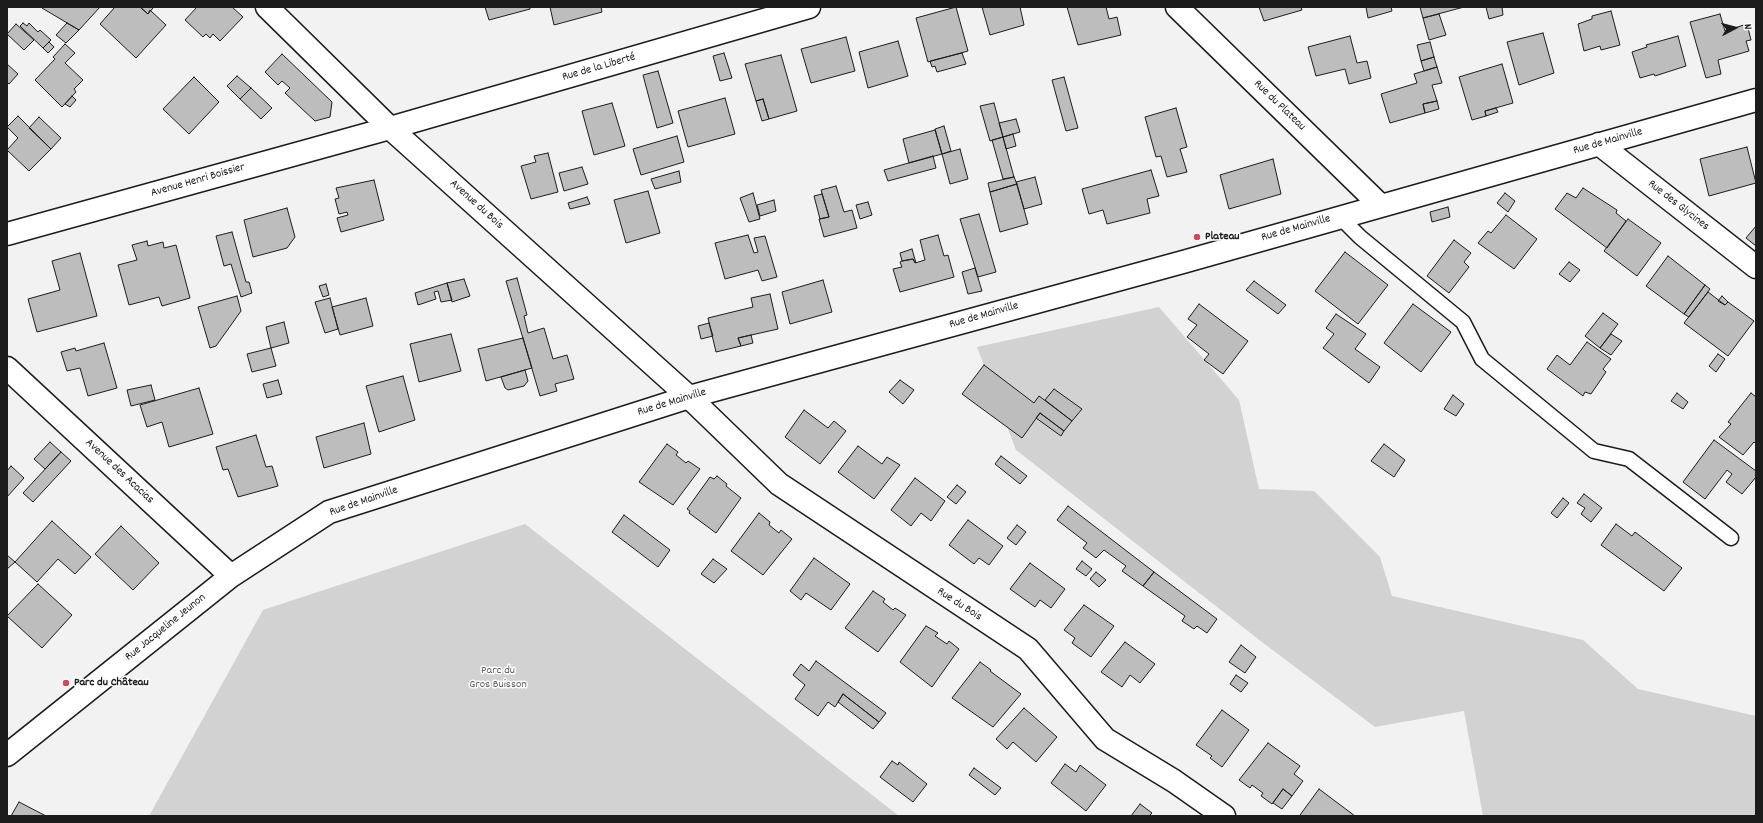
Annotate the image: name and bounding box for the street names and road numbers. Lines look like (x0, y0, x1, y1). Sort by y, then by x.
street label: Rue de la Liberté (561, 51, 637, 85)
street label: Rue du Plateau (1250, 78, 1308, 134)
street label: Rue de Mainville (1572, 125, 1644, 159)
street label: Avenue Henri Boissier (149, 161, 247, 201)
street label: Avenue du Bois (446, 177, 506, 233)
street label: Rue des Glycines (1644, 177, 1712, 235)
street label: Rue de Mainville (1260, 212, 1332, 246)
street label: Rue de Mainville (948, 299, 1020, 333)
street label: Rue de Mainville (636, 386, 708, 420)
street label: Avenue des Acacias (82, 436, 156, 508)
street label: Rue de Mainville (328, 484, 400, 520)
street label: Rue du Bois (934, 585, 984, 625)
street label: Rue Jacqueline Jeunon (123, 591, 209, 665)

